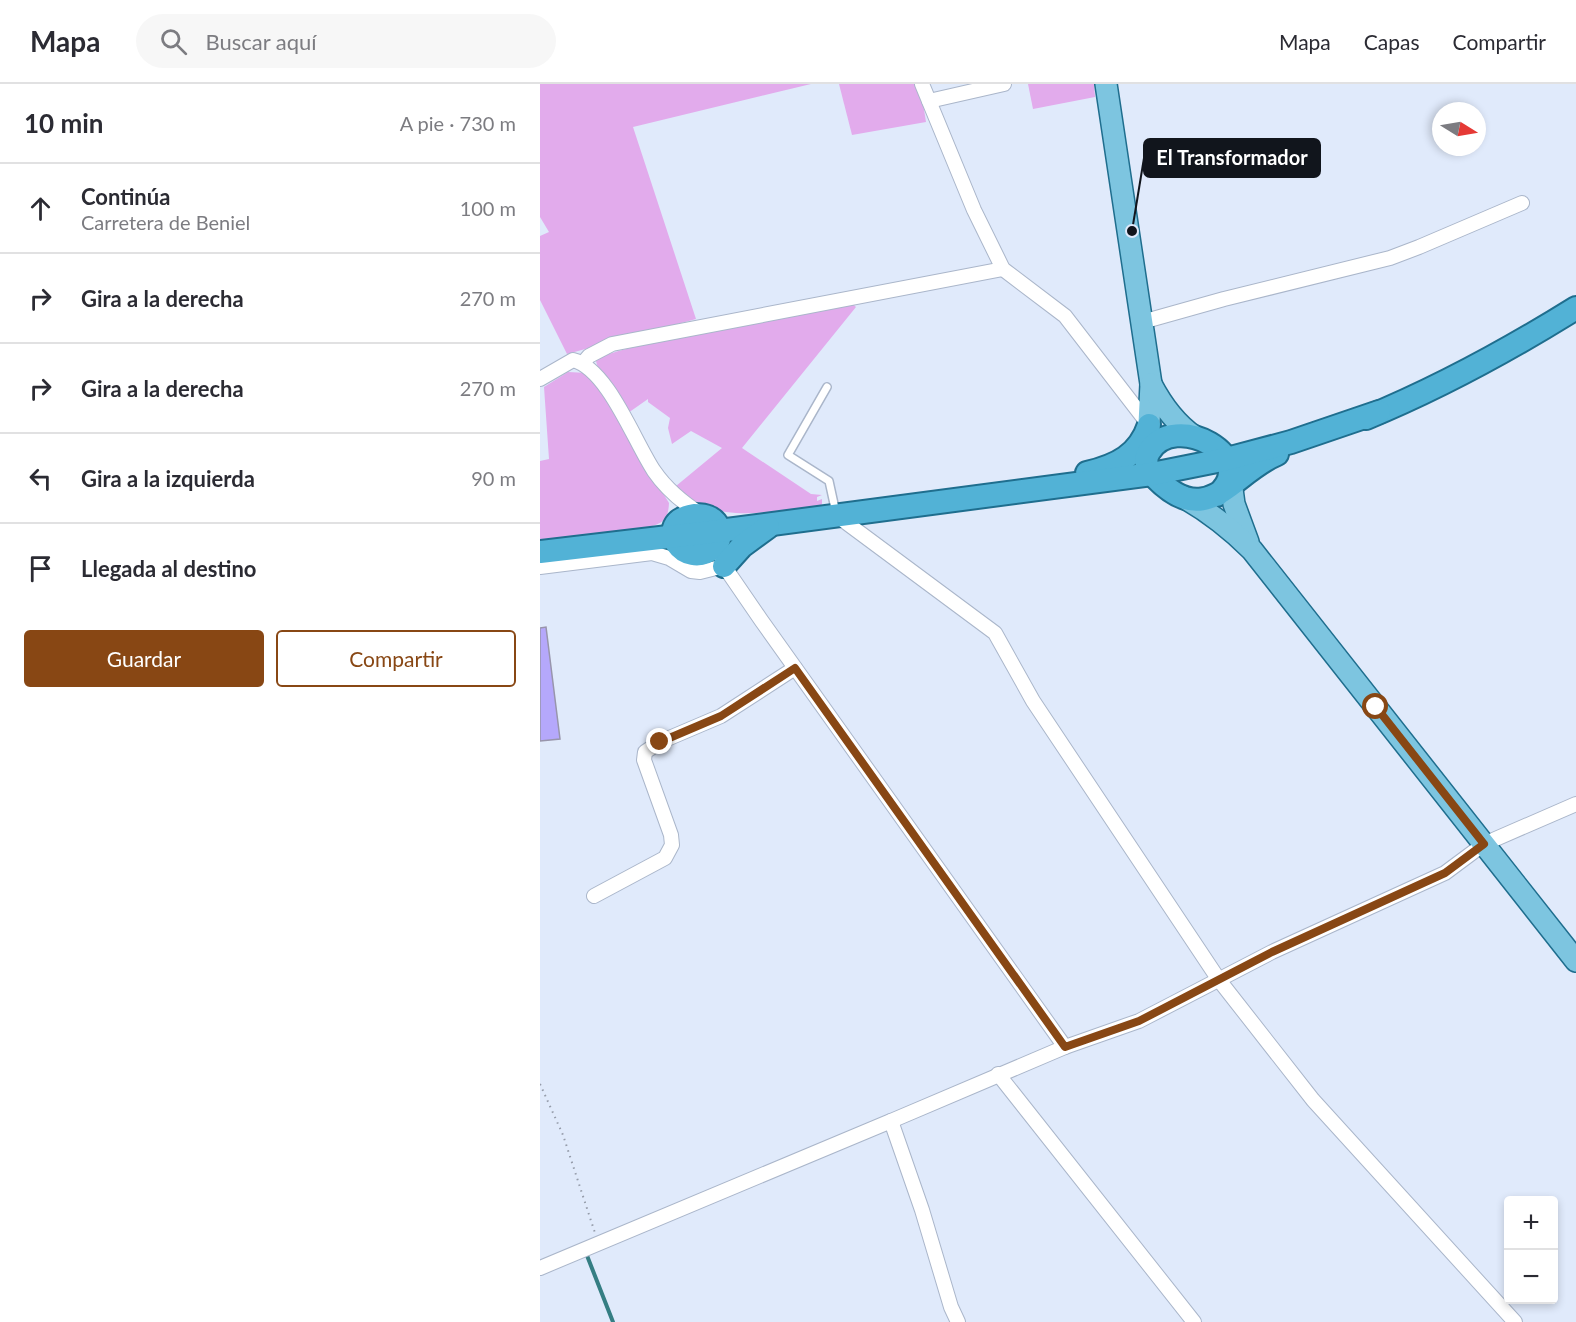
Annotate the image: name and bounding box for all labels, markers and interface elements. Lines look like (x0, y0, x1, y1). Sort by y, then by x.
search box (136, 14, 556, 68)
text: Mapa (30, 24, 100, 58)
icon: search (157, 25, 190, 58)
text: Buscar aquí (205, 28, 317, 55)
text: Mapa (1279, 29, 1331, 54)
text: Capas (1364, 29, 1420, 54)
text: Compartir (1453, 29, 1546, 54)
north arrow (1432, 102, 1486, 156)
text: 10 min (24, 107, 104, 139)
text: A pie · 730 m (400, 111, 516, 135)
callout: El Transformador (1144, 139, 1320, 177)
text: El Transformador (1156, 145, 1308, 169)
text: Continúa (81, 183, 170, 210)
icon: ahead (24, 192, 57, 225)
text: 100 m (460, 196, 516, 220)
text: Carretera de Beniel (81, 210, 250, 234)
icon: right (24, 282, 57, 315)
text: Gira a la derecha (81, 285, 244, 312)
text: 270 m (460, 286, 516, 310)
icon: right (24, 372, 57, 405)
text: Gira a la derecha (81, 375, 244, 402)
text: 270 m (460, 376, 516, 400)
icon: left (24, 462, 57, 495)
text: Gira a la izquierda (81, 465, 255, 492)
text: 90 m (471, 466, 516, 490)
icon: arrive (24, 552, 57, 585)
text: Llegada al destino (81, 555, 257, 582)
button: Guardar (24, 630, 264, 687)
button: Compartir (276, 630, 516, 687)
route start (1362, 693, 1388, 719)
route end (646, 728, 672, 754)
map controls (1504, 1196, 1558, 1304)
button: + (1504, 1196, 1558, 1250)
button: − (1504, 1250, 1558, 1304)

